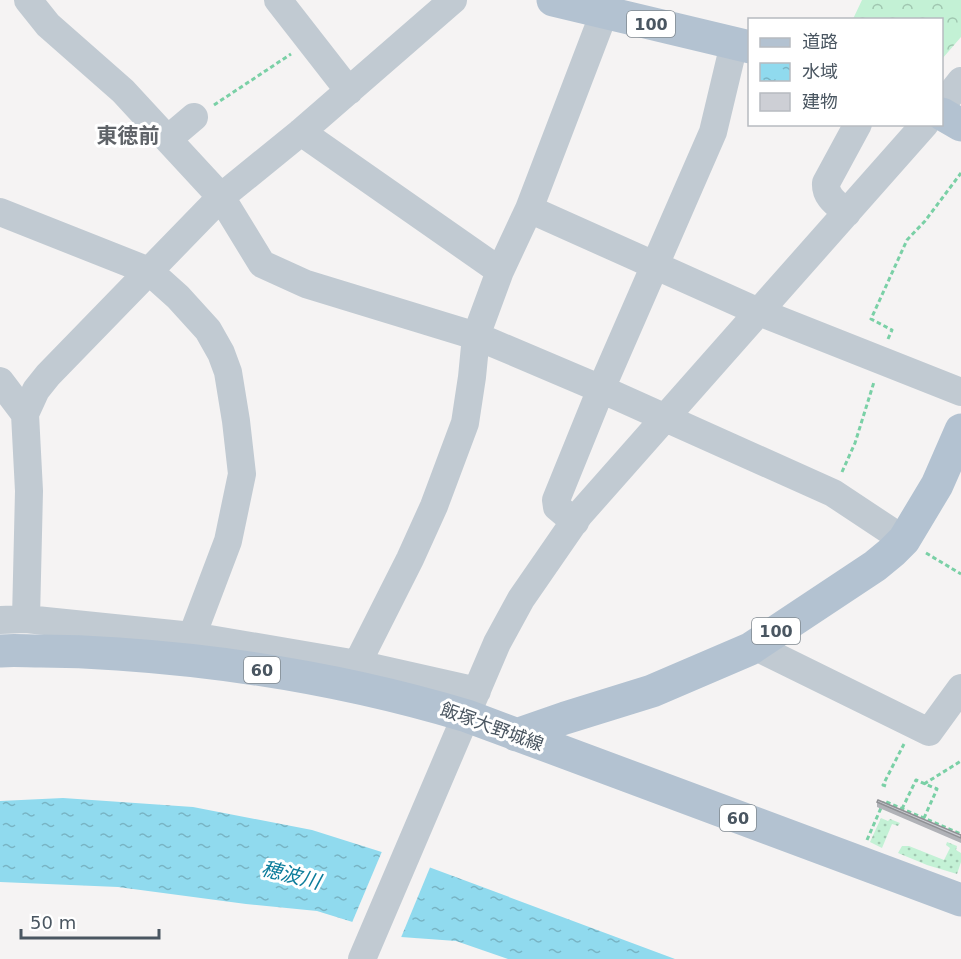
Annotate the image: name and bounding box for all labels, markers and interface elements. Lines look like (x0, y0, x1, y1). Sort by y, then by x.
road number: 100 (627, 11, 675, 37)
legend (748, 18, 943, 126)
text: 道路 (802, 31, 838, 52)
text: 水域 (802, 61, 838, 82)
text: 建物 (802, 91, 838, 112)
district label: 東徳前 (97, 124, 160, 148)
road number: 100 (752, 618, 800, 644)
road number: 60 (244, 657, 280, 683)
street label: 飯塚大野城線 (438, 698, 547, 755)
road number: 60 (720, 805, 756, 831)
water label: 穂波川 (259, 856, 325, 894)
scale bar (21, 902, 159, 940)
text: 50 m (30, 912, 76, 933)

